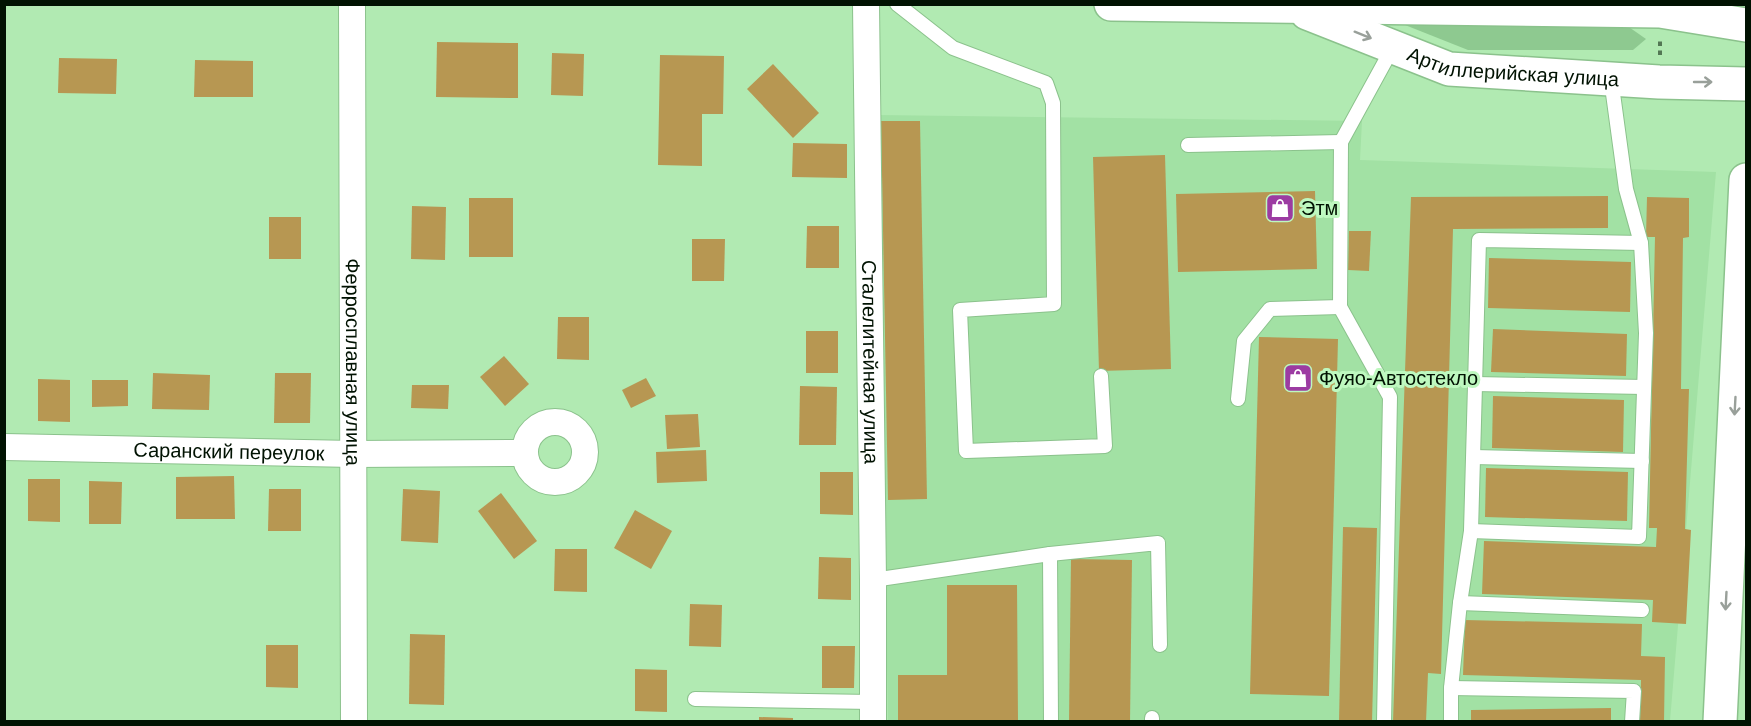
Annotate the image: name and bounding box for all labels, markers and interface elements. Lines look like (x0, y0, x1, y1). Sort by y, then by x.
one-way arrow (1353, 30, 1372, 41)
street label: Артиллерийская улица (1404, 43, 1621, 91)
one-way arrow (1692, 77, 1712, 88)
shop icon: Этм (1264, 192, 1296, 224)
place label: Этм (1301, 197, 1338, 219)
street label: Ферросплавная улица (342, 258, 364, 467)
street label: Сталелитейная улица (858, 260, 883, 465)
shop icon: Фуяо-Автостекло (1282, 362, 1314, 394)
place label: Фуяо-Автостекло (1319, 367, 1478, 389)
one-way arrow (1730, 396, 1741, 416)
street label: Саранский переулок (133, 439, 325, 464)
one-way arrow (1720, 590, 1731, 610)

